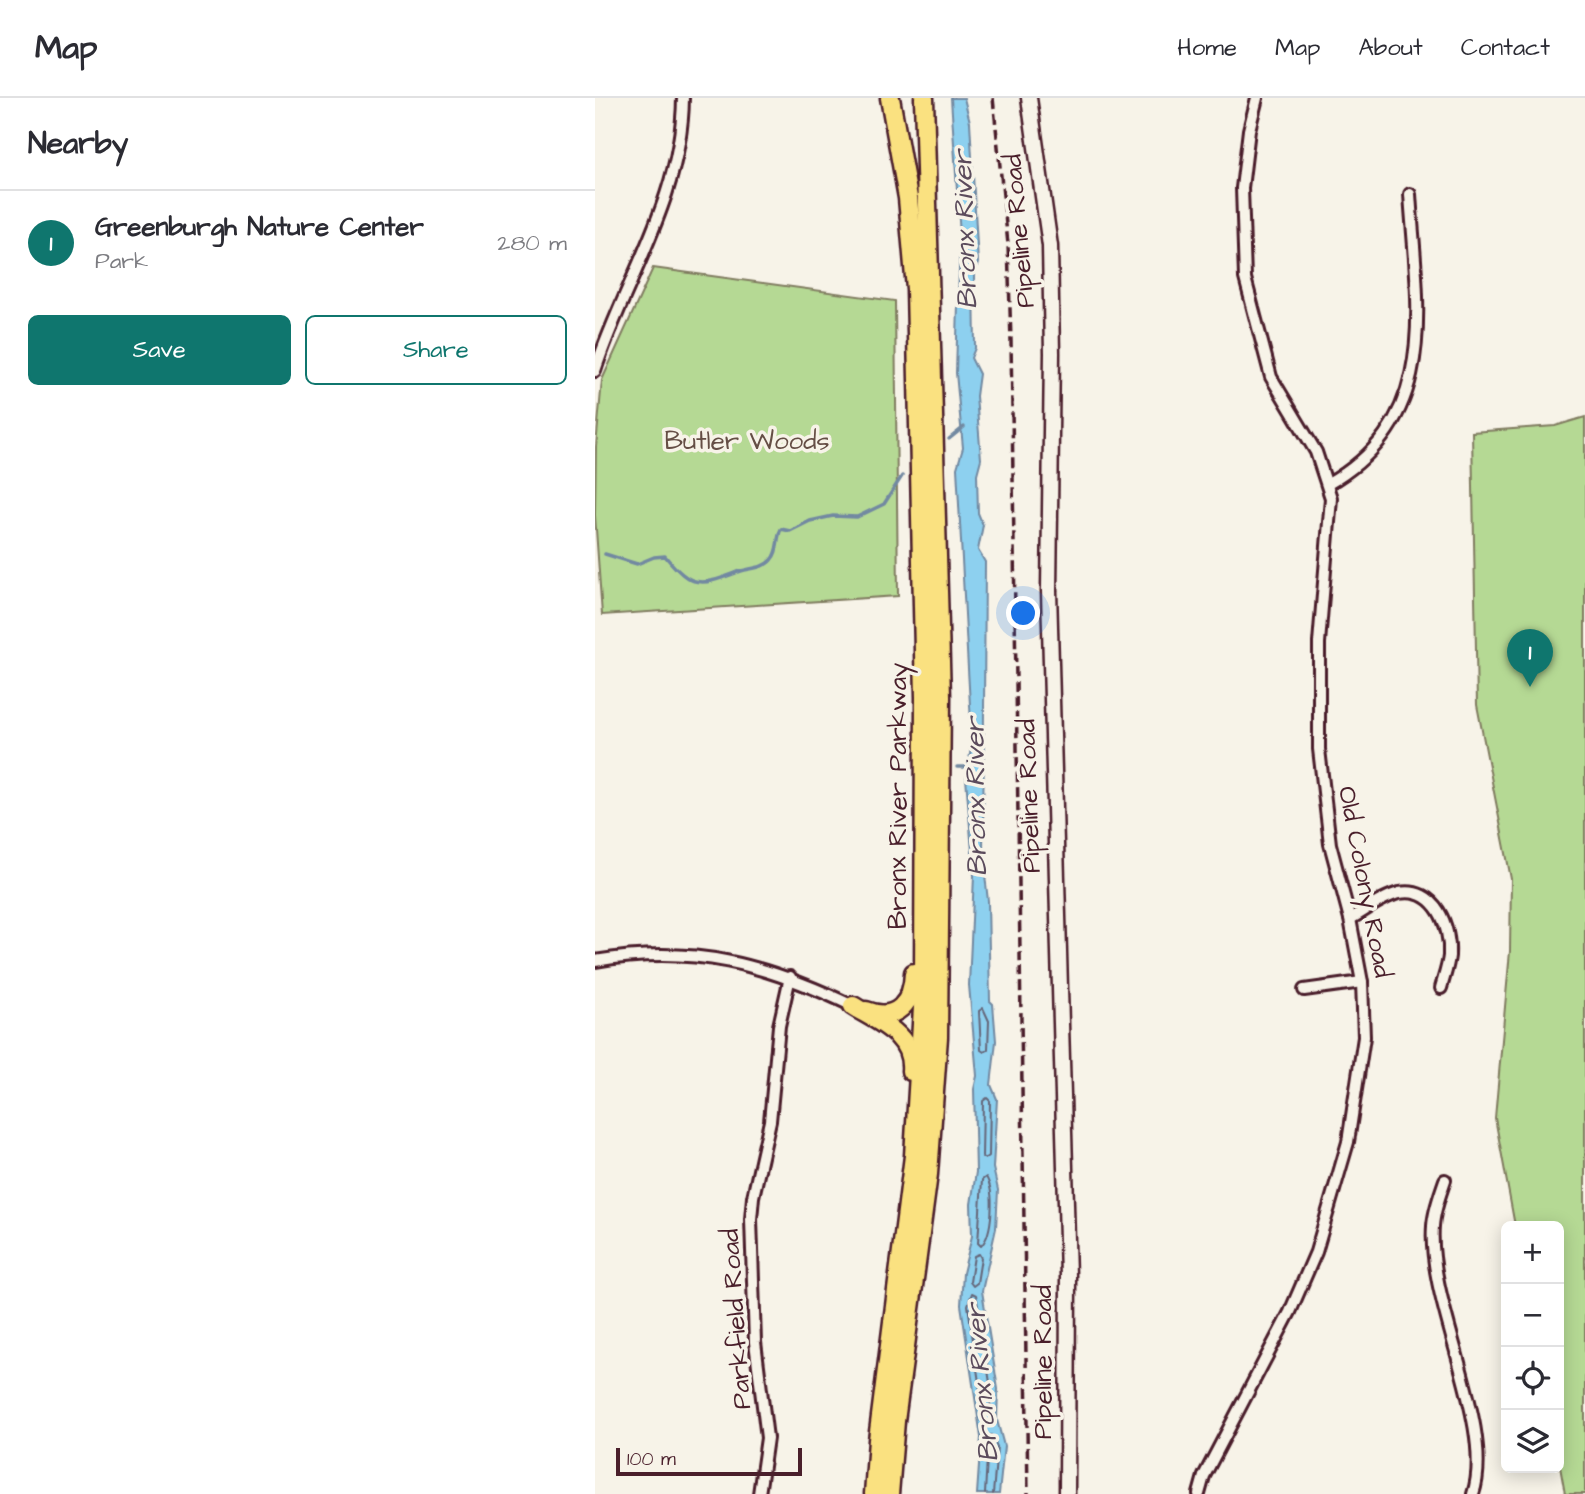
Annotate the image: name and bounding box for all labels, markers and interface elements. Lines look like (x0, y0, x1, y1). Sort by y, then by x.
text: Map (35, 25, 97, 71)
text: Home (1177, 31, 1237, 65)
text: Map (1275, 31, 1320, 65)
text: About (1358, 31, 1423, 65)
text: Contact (1461, 31, 1550, 65)
text: Nearby (28, 123, 128, 165)
water label: Bronx River (943, 147, 987, 310)
street label: Pipeline Road (994, 153, 1044, 309)
text: Greenburgh Nature Center (95, 209, 424, 245)
text: 1 (50, 227, 52, 259)
text: 280 m (497, 227, 567, 259)
text: Park (95, 245, 148, 277)
button: Save (28, 315, 291, 385)
button: Share (305, 315, 567, 385)
park label: Butler Woods (664, 423, 830, 459)
your location (1006, 596, 1040, 630)
pin: 1 (1507, 629, 1553, 687)
street label: Bronx River Parkway (880, 663, 918, 929)
water label: Bronx River (955, 715, 997, 877)
street label: Pipeline Road (1008, 718, 1050, 874)
street label: Old Colony Road (1327, 783, 1401, 981)
map controls (1501, 1221, 1564, 1473)
button: + (1501, 1221, 1564, 1284)
street label: Parkfield Road (712, 1227, 760, 1411)
button: − (1501, 1284, 1564, 1347)
street label: Pipeline Road (1025, 1285, 1061, 1439)
water label: Bronx River (955, 1300, 1008, 1464)
button: locate (1501, 1347, 1564, 1410)
button: layers (1501, 1410, 1564, 1473)
scale bar (616, 1445, 801, 1477)
text: 100 m (627, 1446, 676, 1473)

